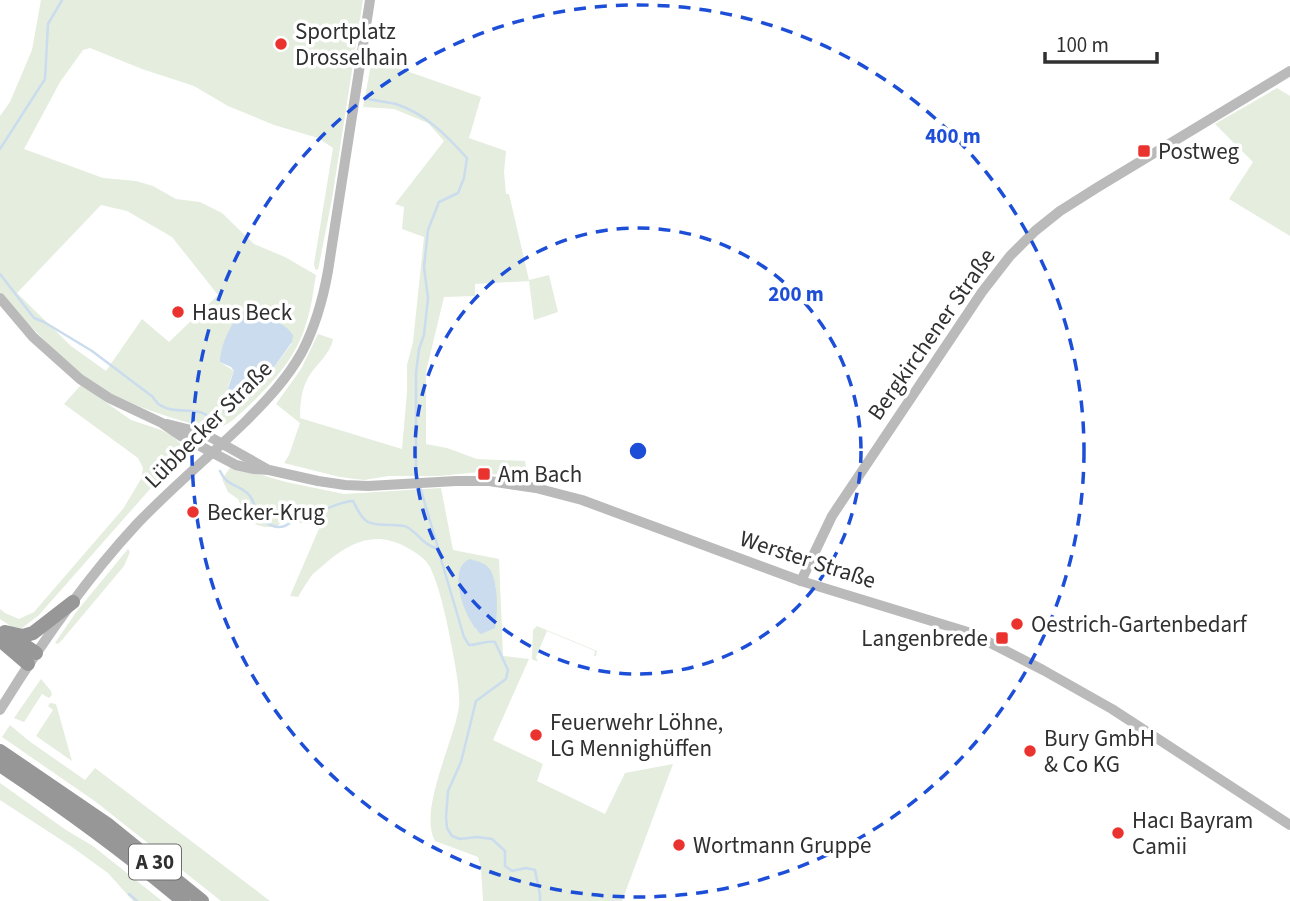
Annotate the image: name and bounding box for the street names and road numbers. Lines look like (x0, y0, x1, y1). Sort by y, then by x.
street label: Bergkirchener Straße (860, 242, 1003, 427)
street label: Lübbecker Straße (137, 353, 280, 496)
street label: Werster Straße (736, 522, 880, 597)
road number: A 30 (129, 844, 181, 880)

